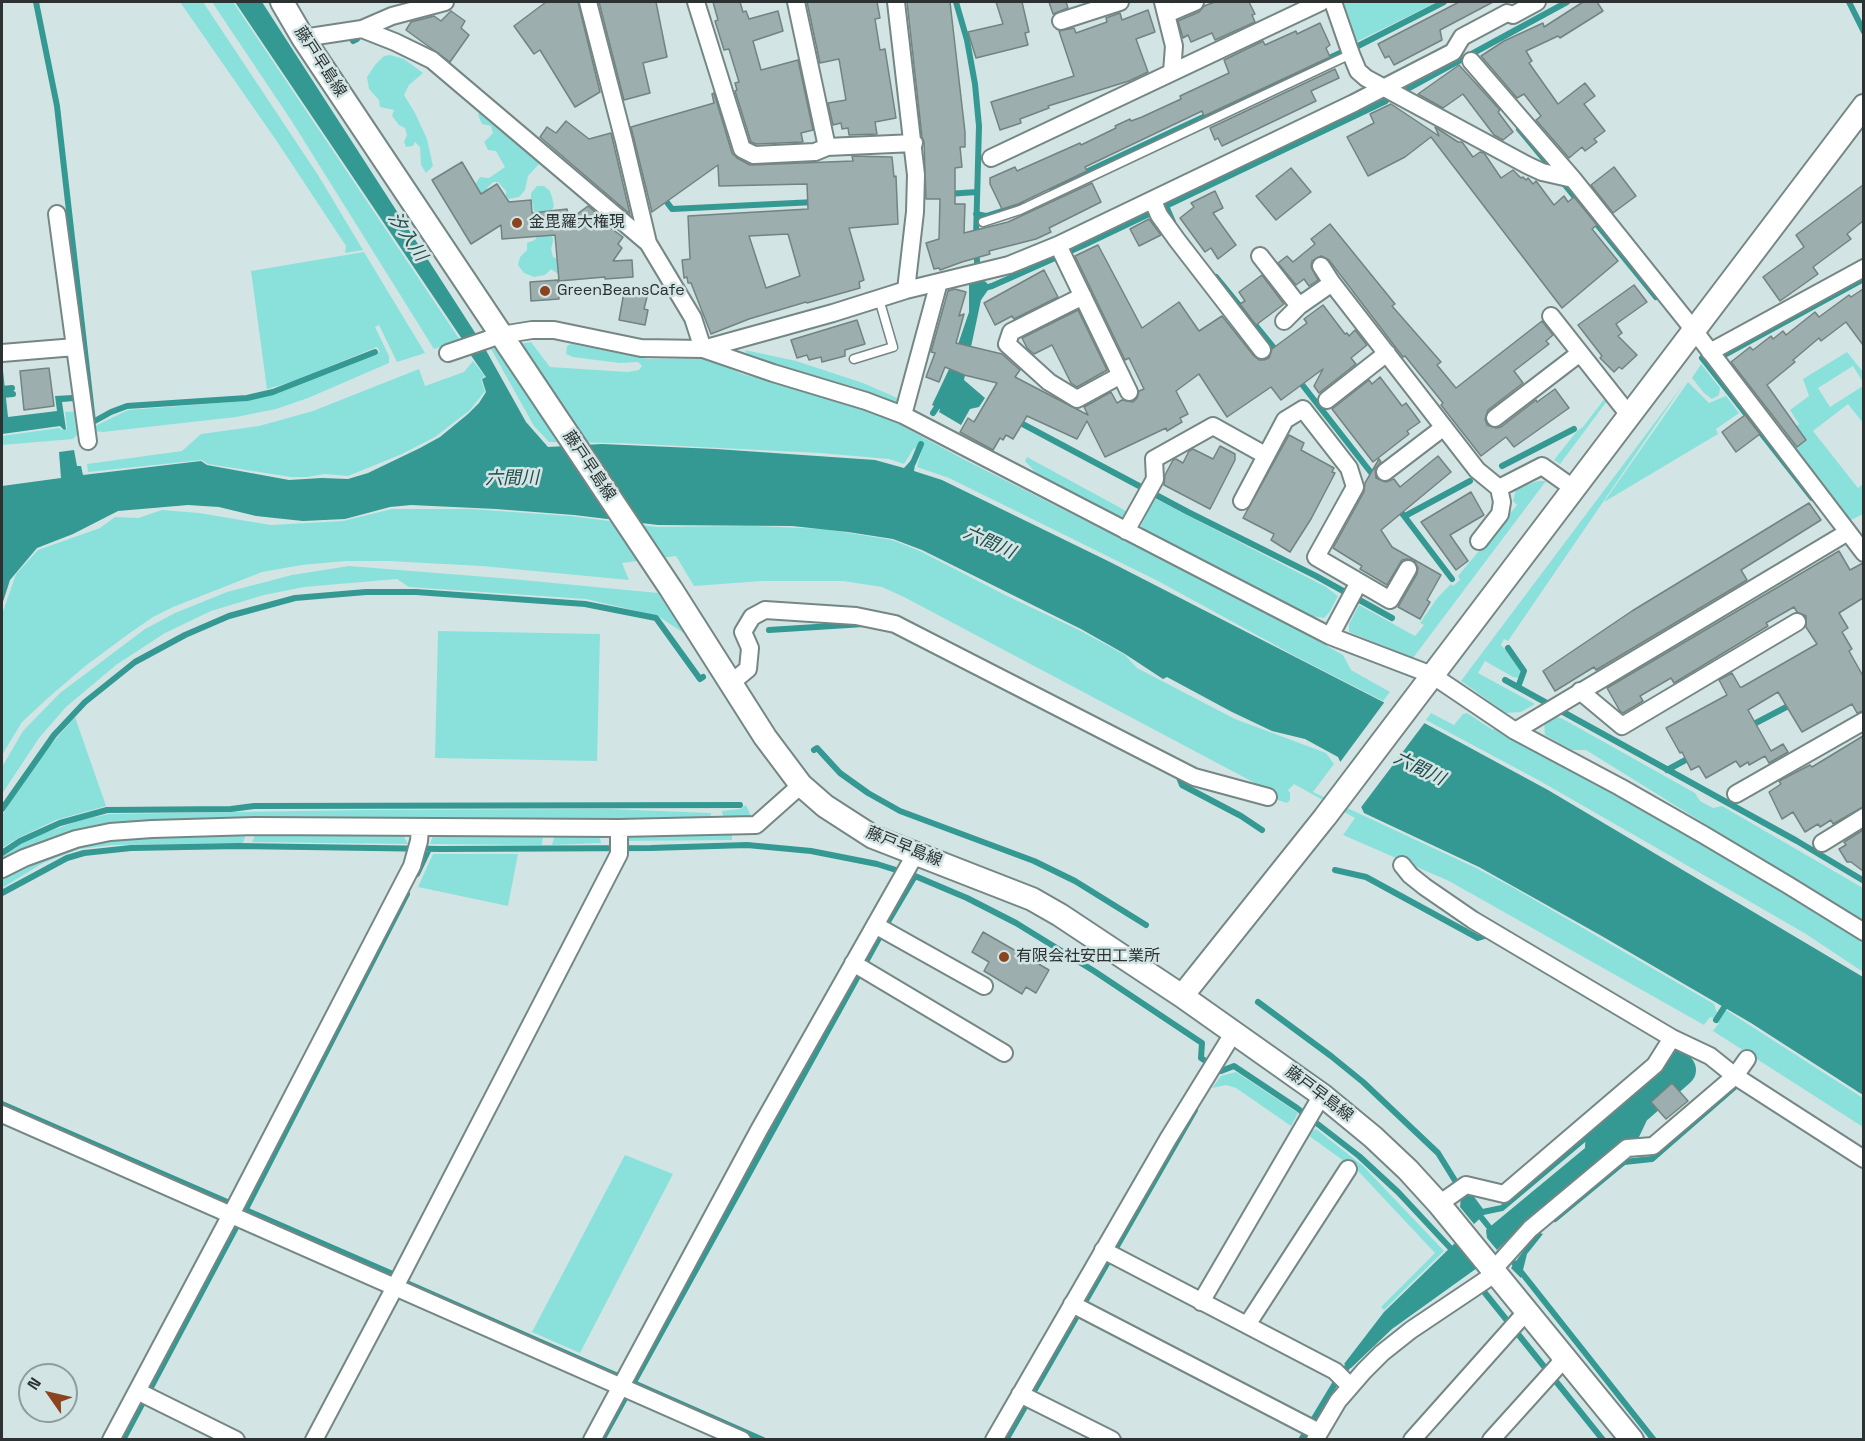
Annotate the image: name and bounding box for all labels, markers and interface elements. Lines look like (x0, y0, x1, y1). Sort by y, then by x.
street label: 藤戸早島線 (290, 23, 350, 101)
water label: 汐入川 (383, 209, 431, 265)
place label: 金毘羅大権現 (529, 213, 625, 233)
marker: 金毘羅大権現 (510, 216, 524, 230)
place label: GreenBeansCafe (557, 281, 685, 301)
marker: GreenBeansCafe (538, 284, 552, 298)
street label: 藤戸早島線 (559, 427, 619, 505)
water label: 六間川 (485, 468, 539, 490)
water label: 六間川 (960, 522, 1018, 564)
water label: 六間川 (1390, 747, 1448, 791)
street label: 藤戸早島線 (863, 823, 945, 871)
place label: 有限会社安田工業所 (1016, 947, 1160, 967)
marker: 有限会社安田工業所 (997, 950, 1011, 964)
street label: 藤戸早島線 (1281, 1062, 1357, 1126)
north arrow (18, 1363, 78, 1423)
text: N (23, 1373, 46, 1394)

